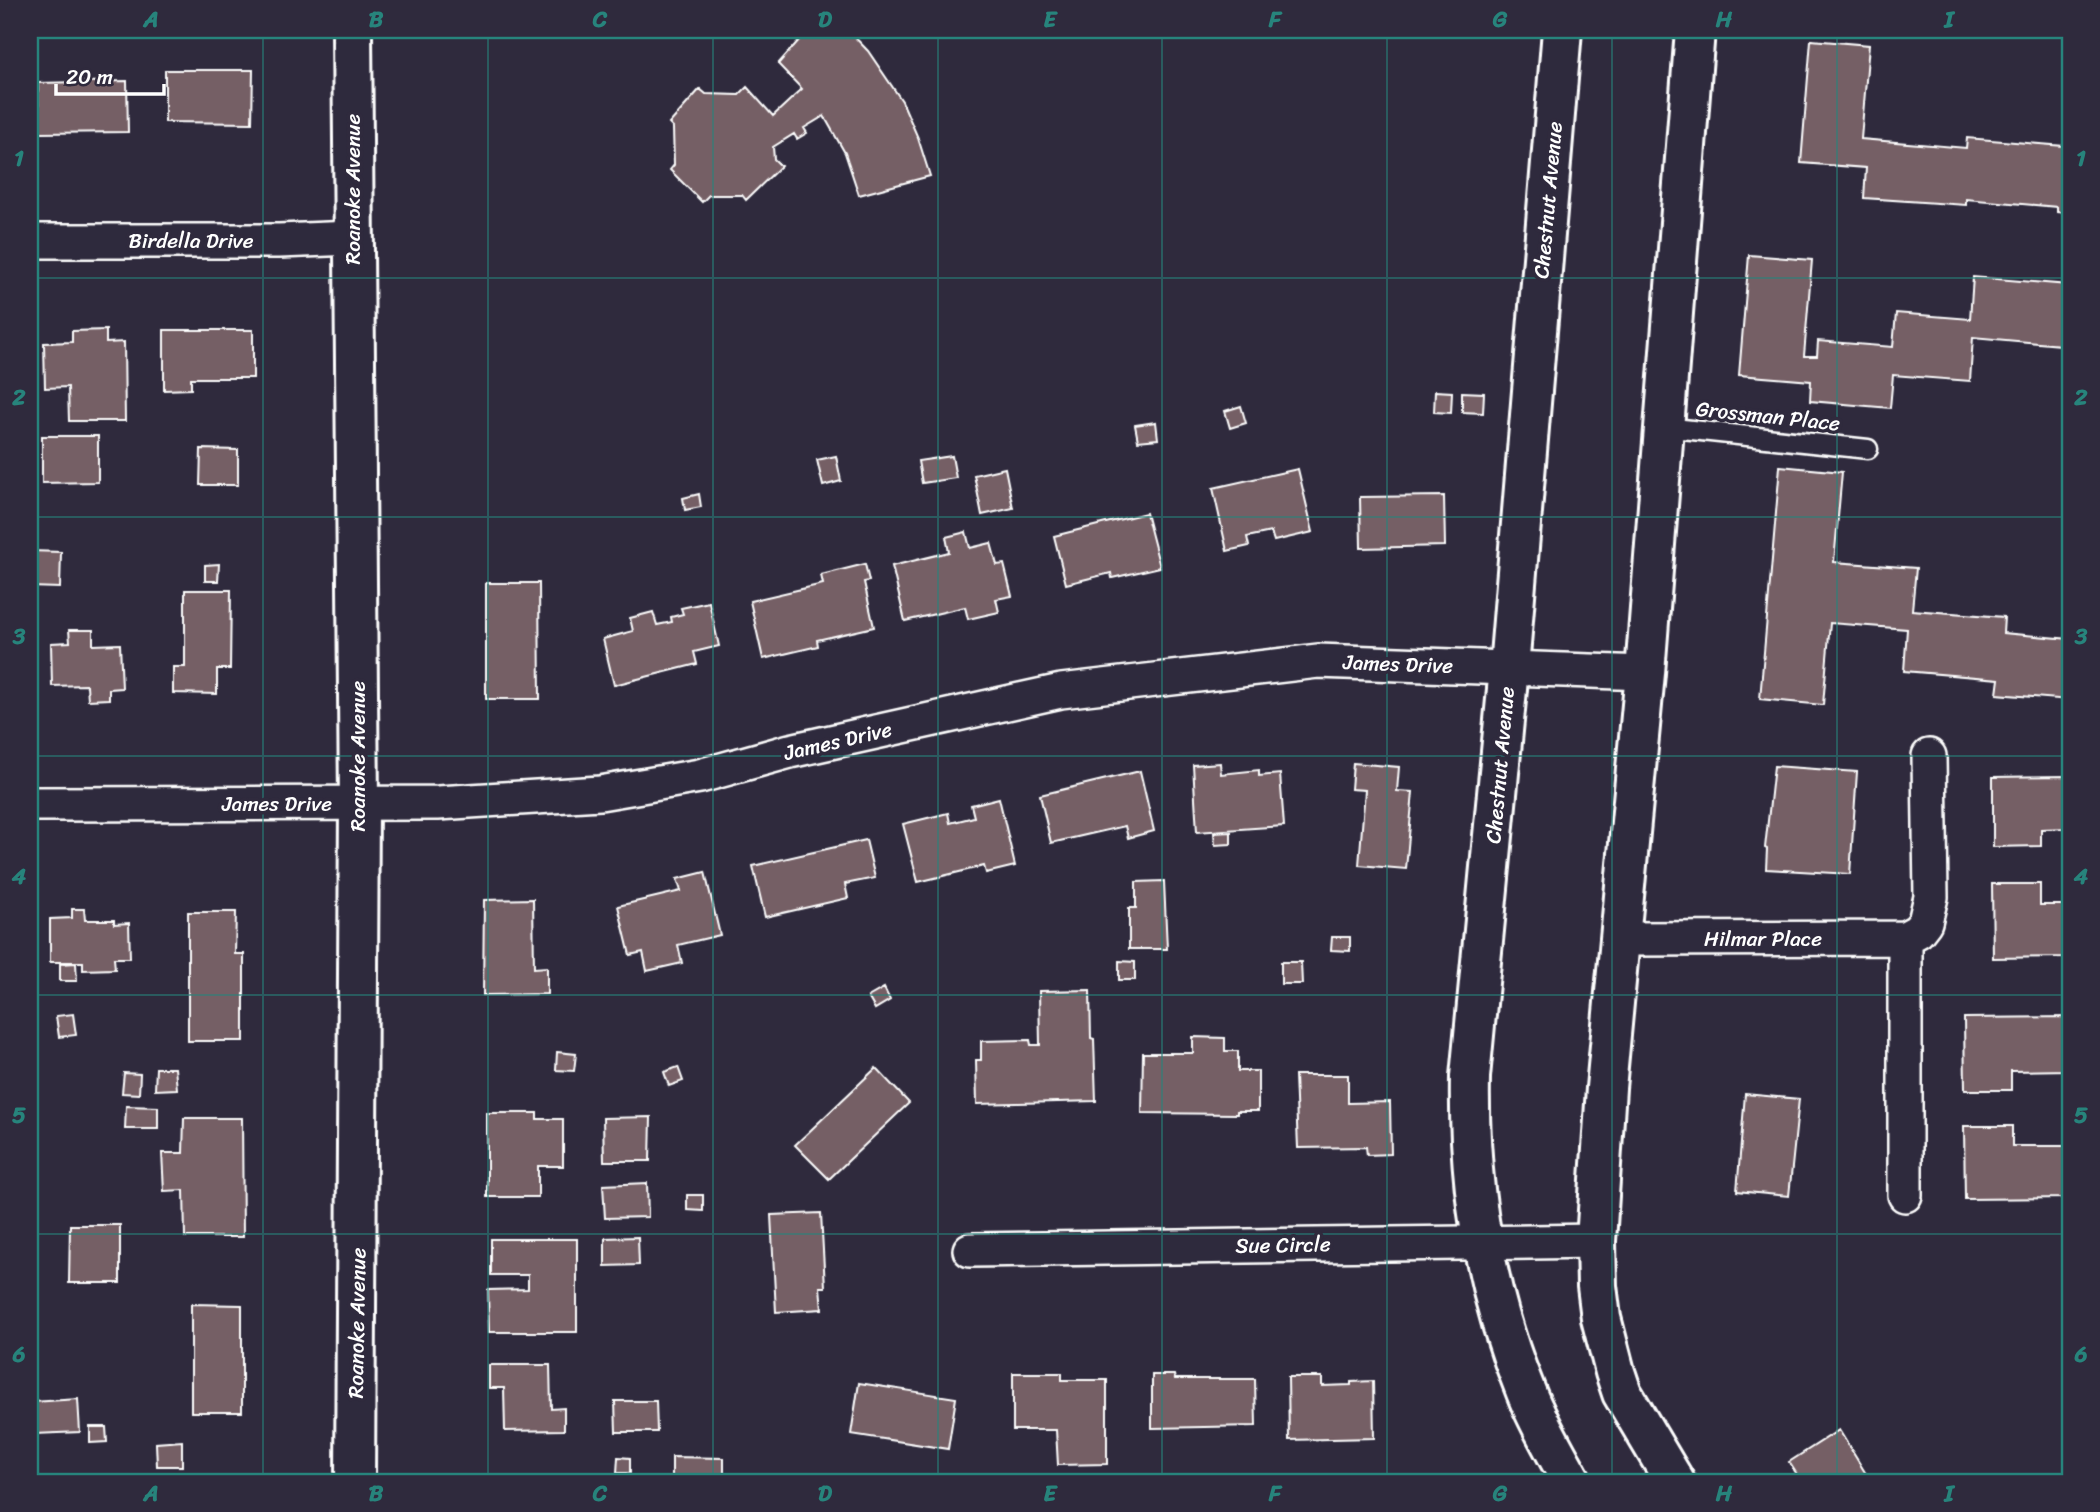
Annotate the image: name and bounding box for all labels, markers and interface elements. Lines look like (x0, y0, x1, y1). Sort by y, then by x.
text: A (142, 0, 159, 40)
text: B (369, 0, 384, 40)
text: C (592, 0, 608, 40)
text: D (818, 0, 833, 40)
text: E (1044, 0, 1059, 40)
text: F (1268, 0, 1283, 40)
text: G (1492, 0, 1508, 40)
text: H (1715, 0, 1733, 40)
text: I (1943, 0, 1955, 40)
scale bar (56, 52, 164, 96)
text: 20 m (66, 58, 113, 96)
street label: Roanoke Avenue (334, 113, 372, 264)
street label: Chestnut Avenue (1522, 120, 1574, 280)
text: 1 (14, 138, 24, 179)
text: 1 (2076, 138, 2086, 179)
street label: Birdella Drive (128, 222, 254, 260)
text: 2 (11, 377, 26, 418)
text: 2 (2073, 377, 2088, 418)
street label: Grossman Place (1694, 390, 1842, 442)
text: 3 (12, 616, 26, 657)
text: 3 (2074, 616, 2088, 657)
street label: James Drive (1341, 643, 1454, 685)
street label: Roanoke Avenue (339, 680, 377, 831)
street label: Chestnut Avenue (1474, 685, 1526, 845)
street label: James Drive (779, 710, 896, 772)
street label: James Drive (221, 785, 332, 823)
text: 4 (11, 856, 27, 897)
text: 4 (2073, 856, 2089, 897)
street label: Hilmar Place (1704, 920, 1822, 958)
text: 5 (12, 1095, 26, 1136)
text: 5 (2074, 1095, 2088, 1136)
street label: Sue Circle (1235, 1225, 1331, 1265)
street label: Roanoke Avenue (337, 1247, 377, 1399)
text: 6 (11, 1334, 26, 1375)
text: 6 (2073, 1334, 2088, 1375)
text: A (142, 1473, 159, 1512)
text: B (369, 1473, 384, 1512)
text: C (592, 1473, 608, 1512)
text: D (818, 1473, 833, 1512)
text: E (1044, 1473, 1059, 1512)
text: F (1268, 1473, 1283, 1512)
text: G (1492, 1473, 1508, 1512)
text: H (1715, 1473, 1733, 1512)
text: I (1943, 1473, 1955, 1512)

